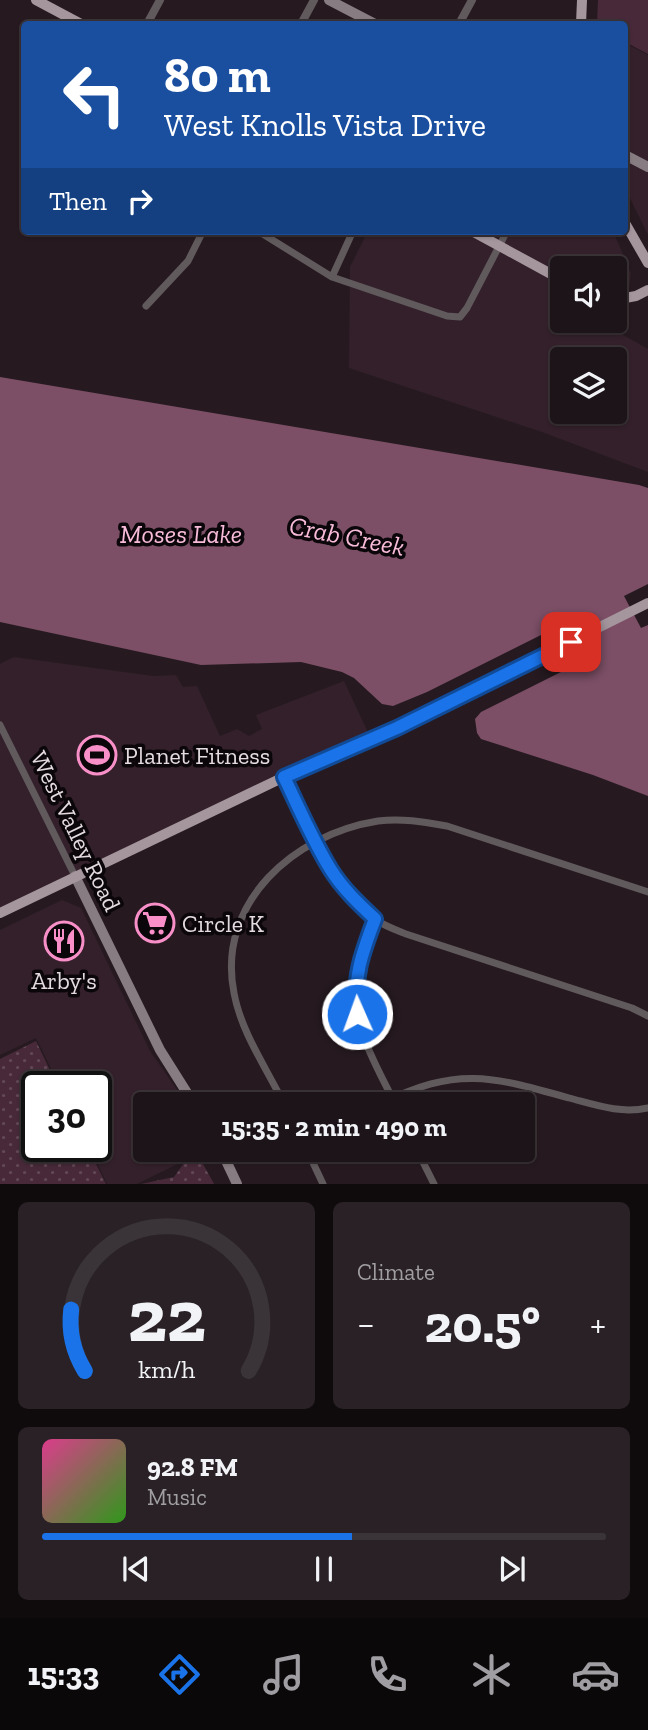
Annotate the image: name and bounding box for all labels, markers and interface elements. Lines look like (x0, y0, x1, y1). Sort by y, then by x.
text: 80 m (164, 46, 271, 105)
icon: left (49, 49, 140, 140)
text: West Knolls Vista Drive (164, 106, 486, 144)
icon: right (121, 182, 159, 220)
text: Then (49, 185, 107, 217)
map controls (550, 256, 627, 424)
button: sound (550, 256, 627, 333)
button: layers (550, 347, 627, 424)
water label: Crab Creek (287, 509, 407, 563)
water label: Moses Lake (120, 518, 242, 550)
pin (541, 612, 601, 672)
icon: arrive (552, 623, 590, 661)
sports icon: Planet Fitness (76, 734, 118, 776)
place label: Planet Fitness (124, 741, 270, 770)
street label: West Valley Road (25, 746, 127, 916)
supermarket icon: Circle K (134, 902, 176, 944)
place label: Circle K (182, 909, 265, 938)
restaurant icon: Arby's (43, 920, 85, 962)
place label: Arby's (31, 966, 97, 995)
position arrow (320, 977, 394, 1051)
speed limit sign: 30 (21, 1071, 112, 1162)
text: 15:35 · 2 min · 490 m (221, 1111, 447, 1143)
text: Climate (357, 1258, 435, 1286)
text: 22 (127, 1273, 206, 1361)
text: 20.5° (425, 1293, 540, 1355)
text: − (357, 1301, 375, 1347)
text: + (590, 1301, 606, 1347)
text: km/h (138, 1354, 195, 1384)
text: 92.8 FM (147, 1451, 238, 1483)
text: Music (147, 1483, 207, 1511)
icon: previous (117, 1550, 155, 1588)
icon: pause (305, 1550, 343, 1588)
icon: next (493, 1550, 531, 1588)
icon: directions (155, 1650, 204, 1699)
icon: music (259, 1650, 308, 1699)
icon: phone (363, 1650, 412, 1699)
icon: climate (467, 1650, 516, 1699)
icon: car (571, 1650, 620, 1699)
text: 15:33 (28, 1655, 99, 1693)

